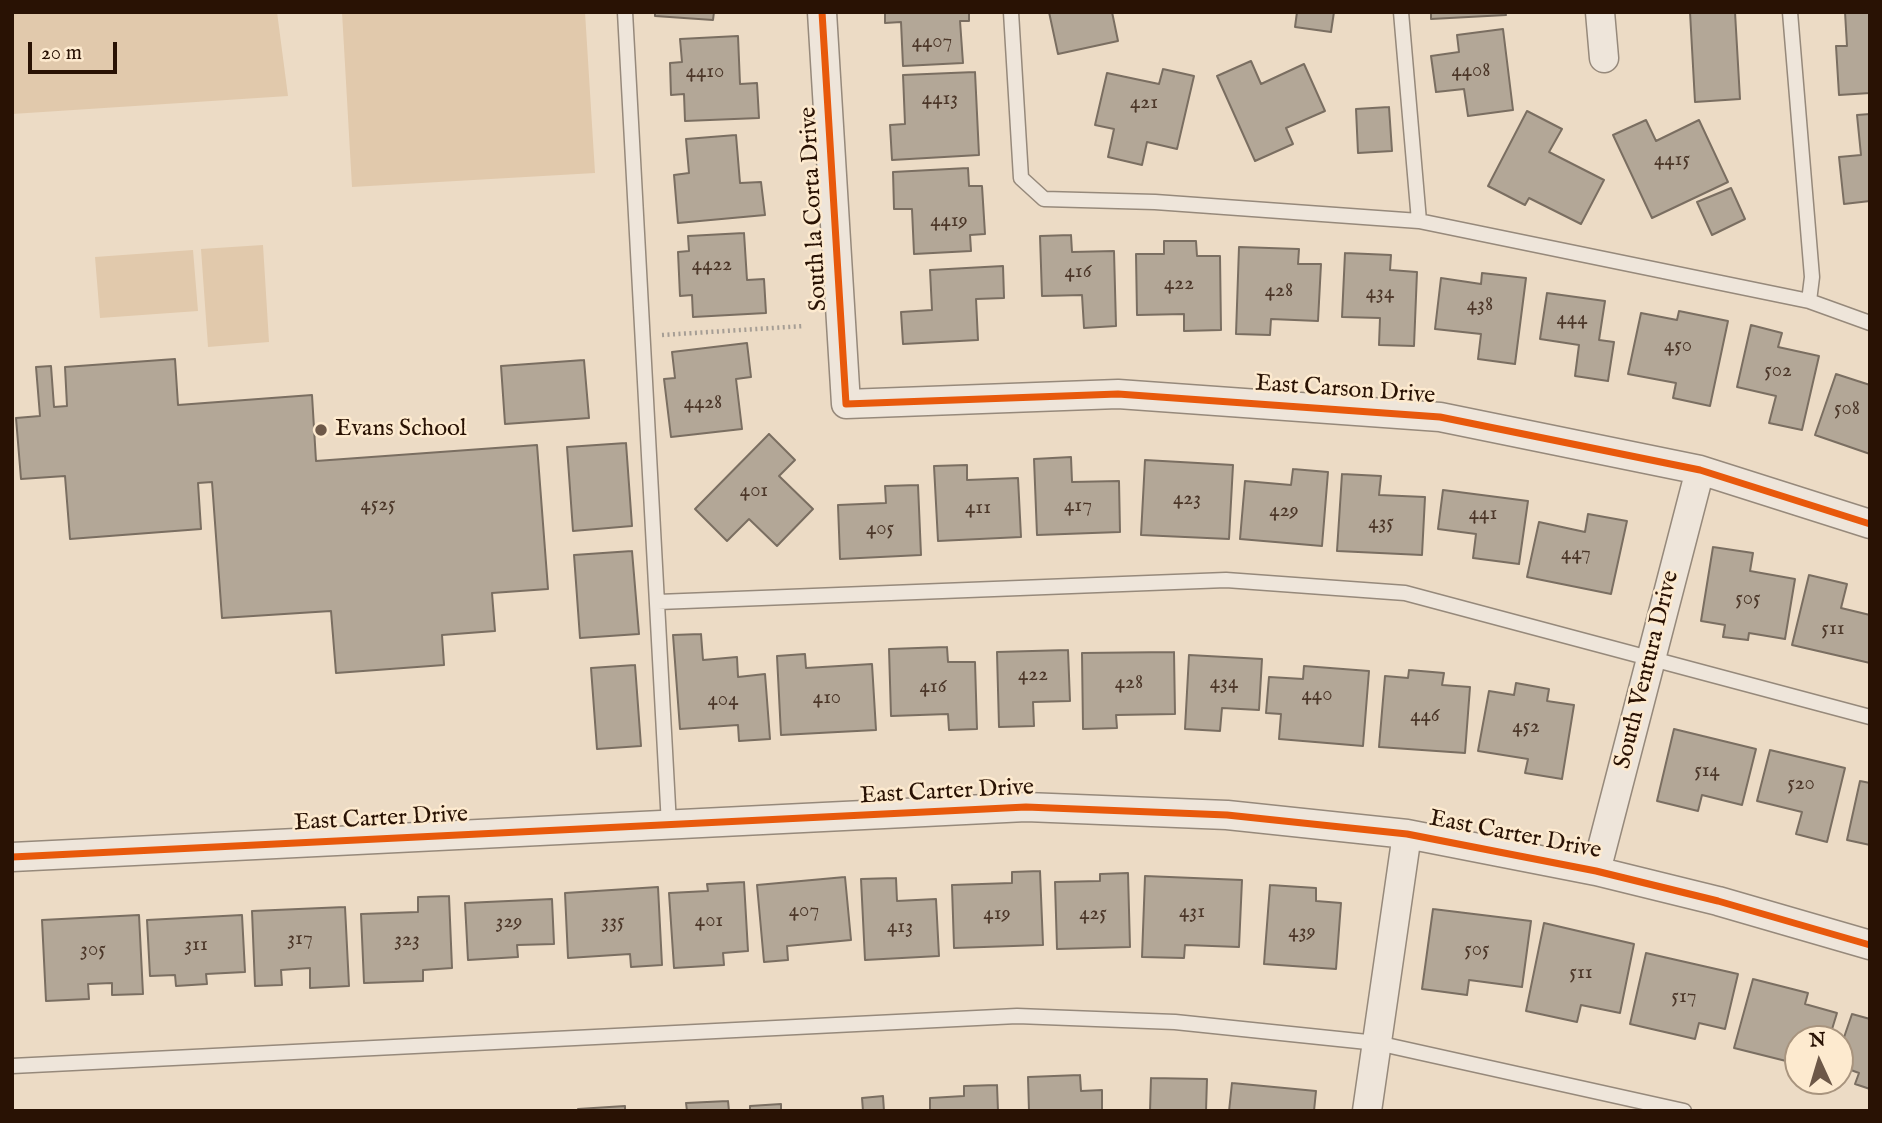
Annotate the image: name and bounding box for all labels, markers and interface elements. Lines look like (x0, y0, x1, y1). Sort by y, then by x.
scale bar (32, 28, 121, 72)
house number: 4407 (912, 30, 952, 56)
text: 20 m (41, 40, 82, 67)
house number: 4408 (1451, 59, 1491, 85)
house number: 4410 (686, 60, 724, 86)
house number: 4413 (922, 87, 958, 113)
house number: 421 (1130, 91, 1158, 117)
street label: South la Corta Drive (795, 106, 835, 312)
house number: 4415 (1654, 148, 1690, 174)
house number: 4419 (930, 209, 968, 235)
house number: 4422 (692, 253, 732, 279)
house number: 416 (1065, 260, 1091, 286)
house number: 422 (1164, 272, 1194, 298)
house number: 428 (1265, 279, 1293, 305)
house number: 434 (1366, 281, 1394, 307)
house number: 438 (1467, 293, 1493, 319)
house number: 444 (1557, 307, 1587, 333)
house number: 450 (1664, 334, 1692, 360)
house number: 502 (1764, 359, 1792, 385)
street label: East Carson Drive (1254, 370, 1436, 412)
house number: 4428 (684, 391, 722, 417)
house number: 508 (1834, 397, 1860, 423)
place label: Evans School (335, 416, 466, 444)
marker: Evans School (313, 422, 329, 438)
house number: 401 (740, 479, 768, 505)
house number: 423 (1173, 487, 1201, 513)
house number: 4525 (360, 493, 396, 519)
house number: 417 (1064, 494, 1092, 520)
house number: 411 (965, 496, 991, 522)
house number: 429 (1269, 499, 1299, 525)
house number: 441 (1469, 502, 1497, 528)
house number: 435 (1368, 511, 1394, 537)
house number: 405 (866, 517, 894, 543)
house number: 447 (1561, 542, 1591, 568)
street label: South Ventura Drive (1609, 568, 1687, 772)
house number: 505 (1735, 587, 1761, 613)
house number: 511 (1821, 617, 1845, 643)
house number: 422 (1018, 663, 1048, 689)
house number: 428 (1115, 671, 1143, 697)
house number: 434 (1210, 671, 1238, 697)
house number: 416 (920, 675, 946, 701)
house number: 440 (1302, 683, 1332, 709)
house number: 410 (813, 686, 841, 712)
house number: 404 (708, 688, 738, 714)
house number: 446 (1410, 704, 1440, 730)
house number: 452 (1512, 715, 1540, 741)
house number: 514 (1694, 759, 1720, 785)
house number: 520 (1787, 772, 1815, 798)
street label: East Carter Drive (859, 774, 1035, 812)
street label: East Carter Drive (293, 801, 469, 839)
street label: East Carter Drive (1427, 805, 1603, 867)
house number: 407 (789, 899, 819, 925)
house number: 431 (1179, 900, 1205, 926)
house number: 419 (983, 902, 1011, 928)
house number: 425 (1079, 902, 1107, 928)
house number: 401 (695, 909, 723, 935)
house number: 329 (496, 910, 522, 936)
house number: 335 (601, 910, 625, 936)
house number: 413 (887, 915, 913, 941)
house number: 439 (1288, 920, 1316, 946)
house number: 317 (287, 927, 313, 953)
house number: 323 (394, 928, 420, 954)
house number: 311 (184, 933, 208, 959)
house number: 305 (80, 938, 106, 964)
house number: 505 (1464, 938, 1490, 964)
house number: 511 (1569, 961, 1593, 987)
house number: 517 (1671, 985, 1697, 1011)
north arrow (1784, 1025, 1854, 1095)
text: N (1809, 1029, 1827, 1054)

